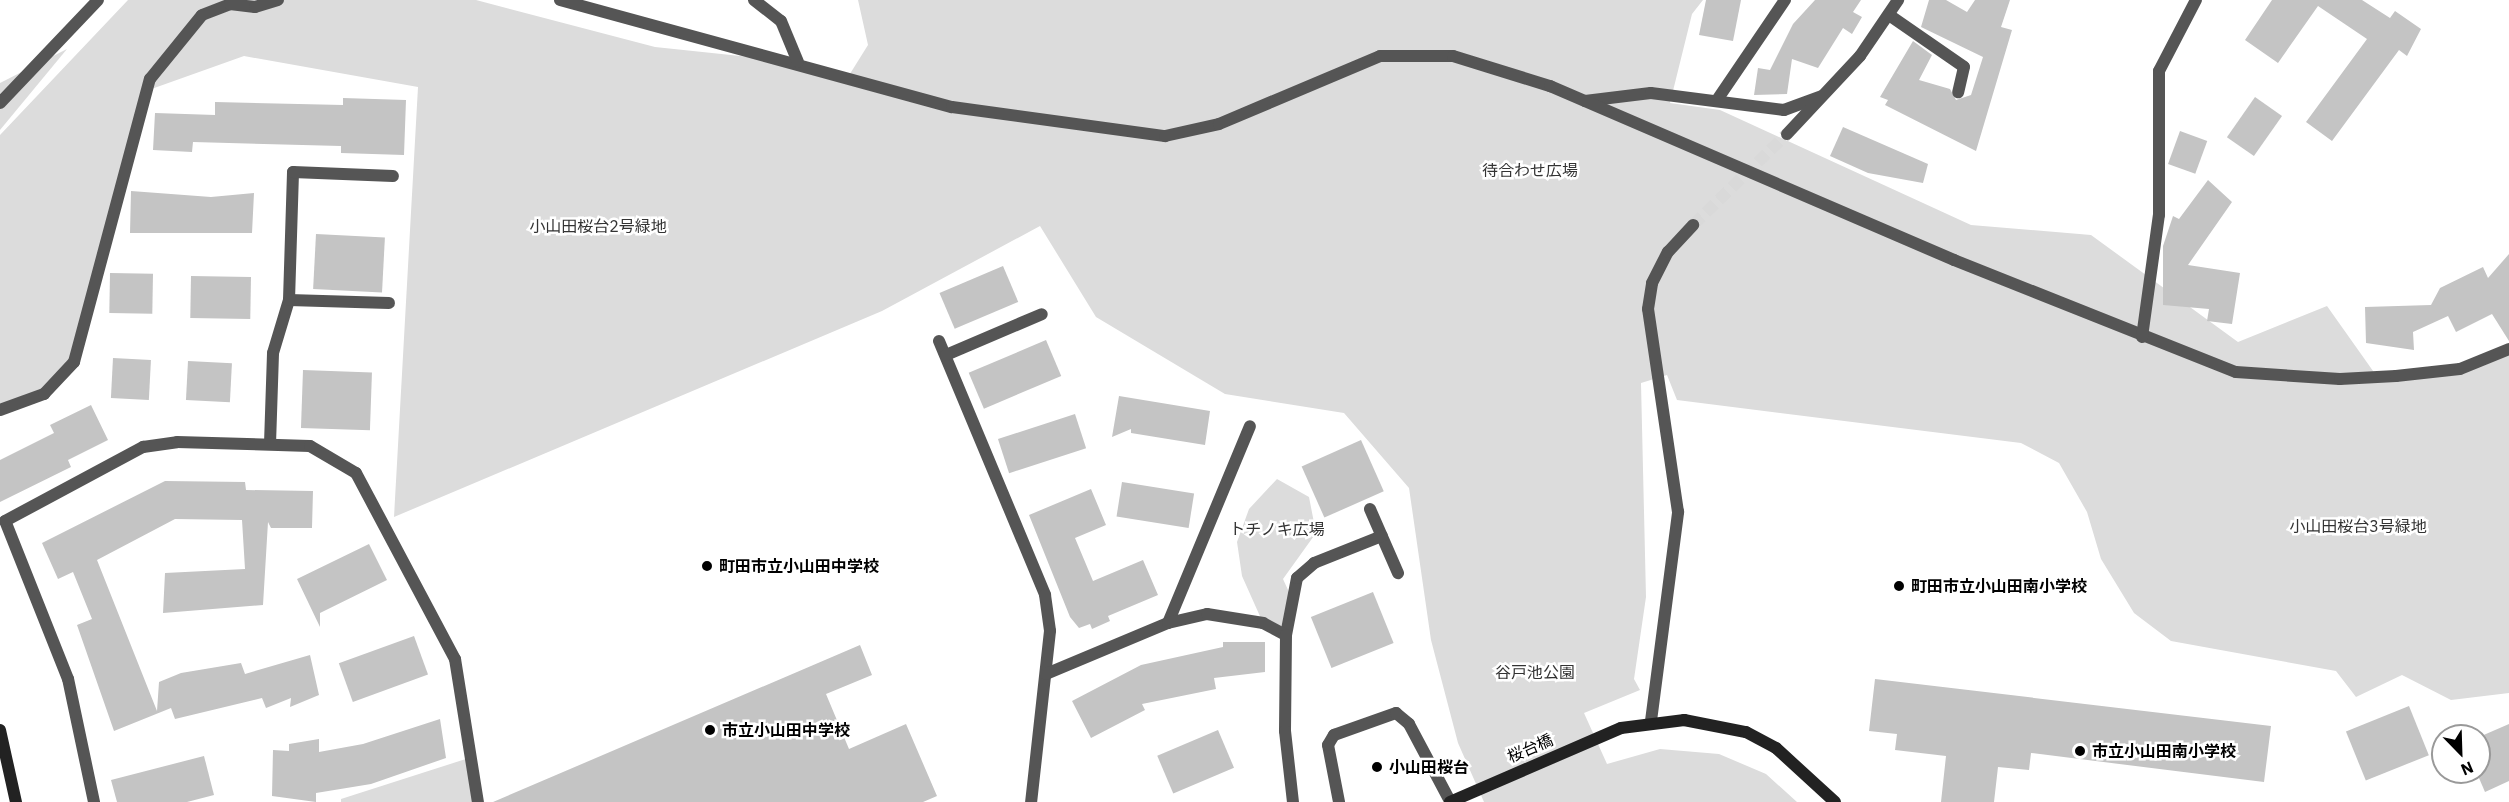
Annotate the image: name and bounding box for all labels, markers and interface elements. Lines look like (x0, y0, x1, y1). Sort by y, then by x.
park label: 待合わせ広場 (1482, 160, 1578, 180)
park label: 小山田桜台2号緑地 (529, 216, 667, 236)
park label: 小山田桜台3号緑地 (2289, 516, 2427, 536)
park label: トチノキ広場 (1229, 519, 1325, 539)
place label: 町田市立小山田中学校 (719, 556, 879, 576)
marker: 町田市立小山田中学校 (700, 559, 714, 573)
place label: 町田市立小山田南小学校 (1911, 576, 2087, 596)
marker: 町田市立小山田南小学校 (1892, 579, 1906, 593)
park label: 谷戸池公園 (1495, 662, 1575, 682)
place label: 市立小山田中学校 (722, 720, 850, 740)
marker: 市立小山田中学校 (703, 723, 717, 737)
north arrow (2431, 724, 2491, 784)
street label: 桜台橋 (1504, 730, 1556, 766)
place label: 市立小山田南小学校 (2092, 741, 2236, 761)
marker: 市立小山田南小学校 (2073, 744, 2087, 758)
place label: 小山田桜台 (1389, 757, 1469, 777)
text: N (2458, 757, 2476, 780)
marker: 小山田桜台 (1370, 760, 1384, 774)

